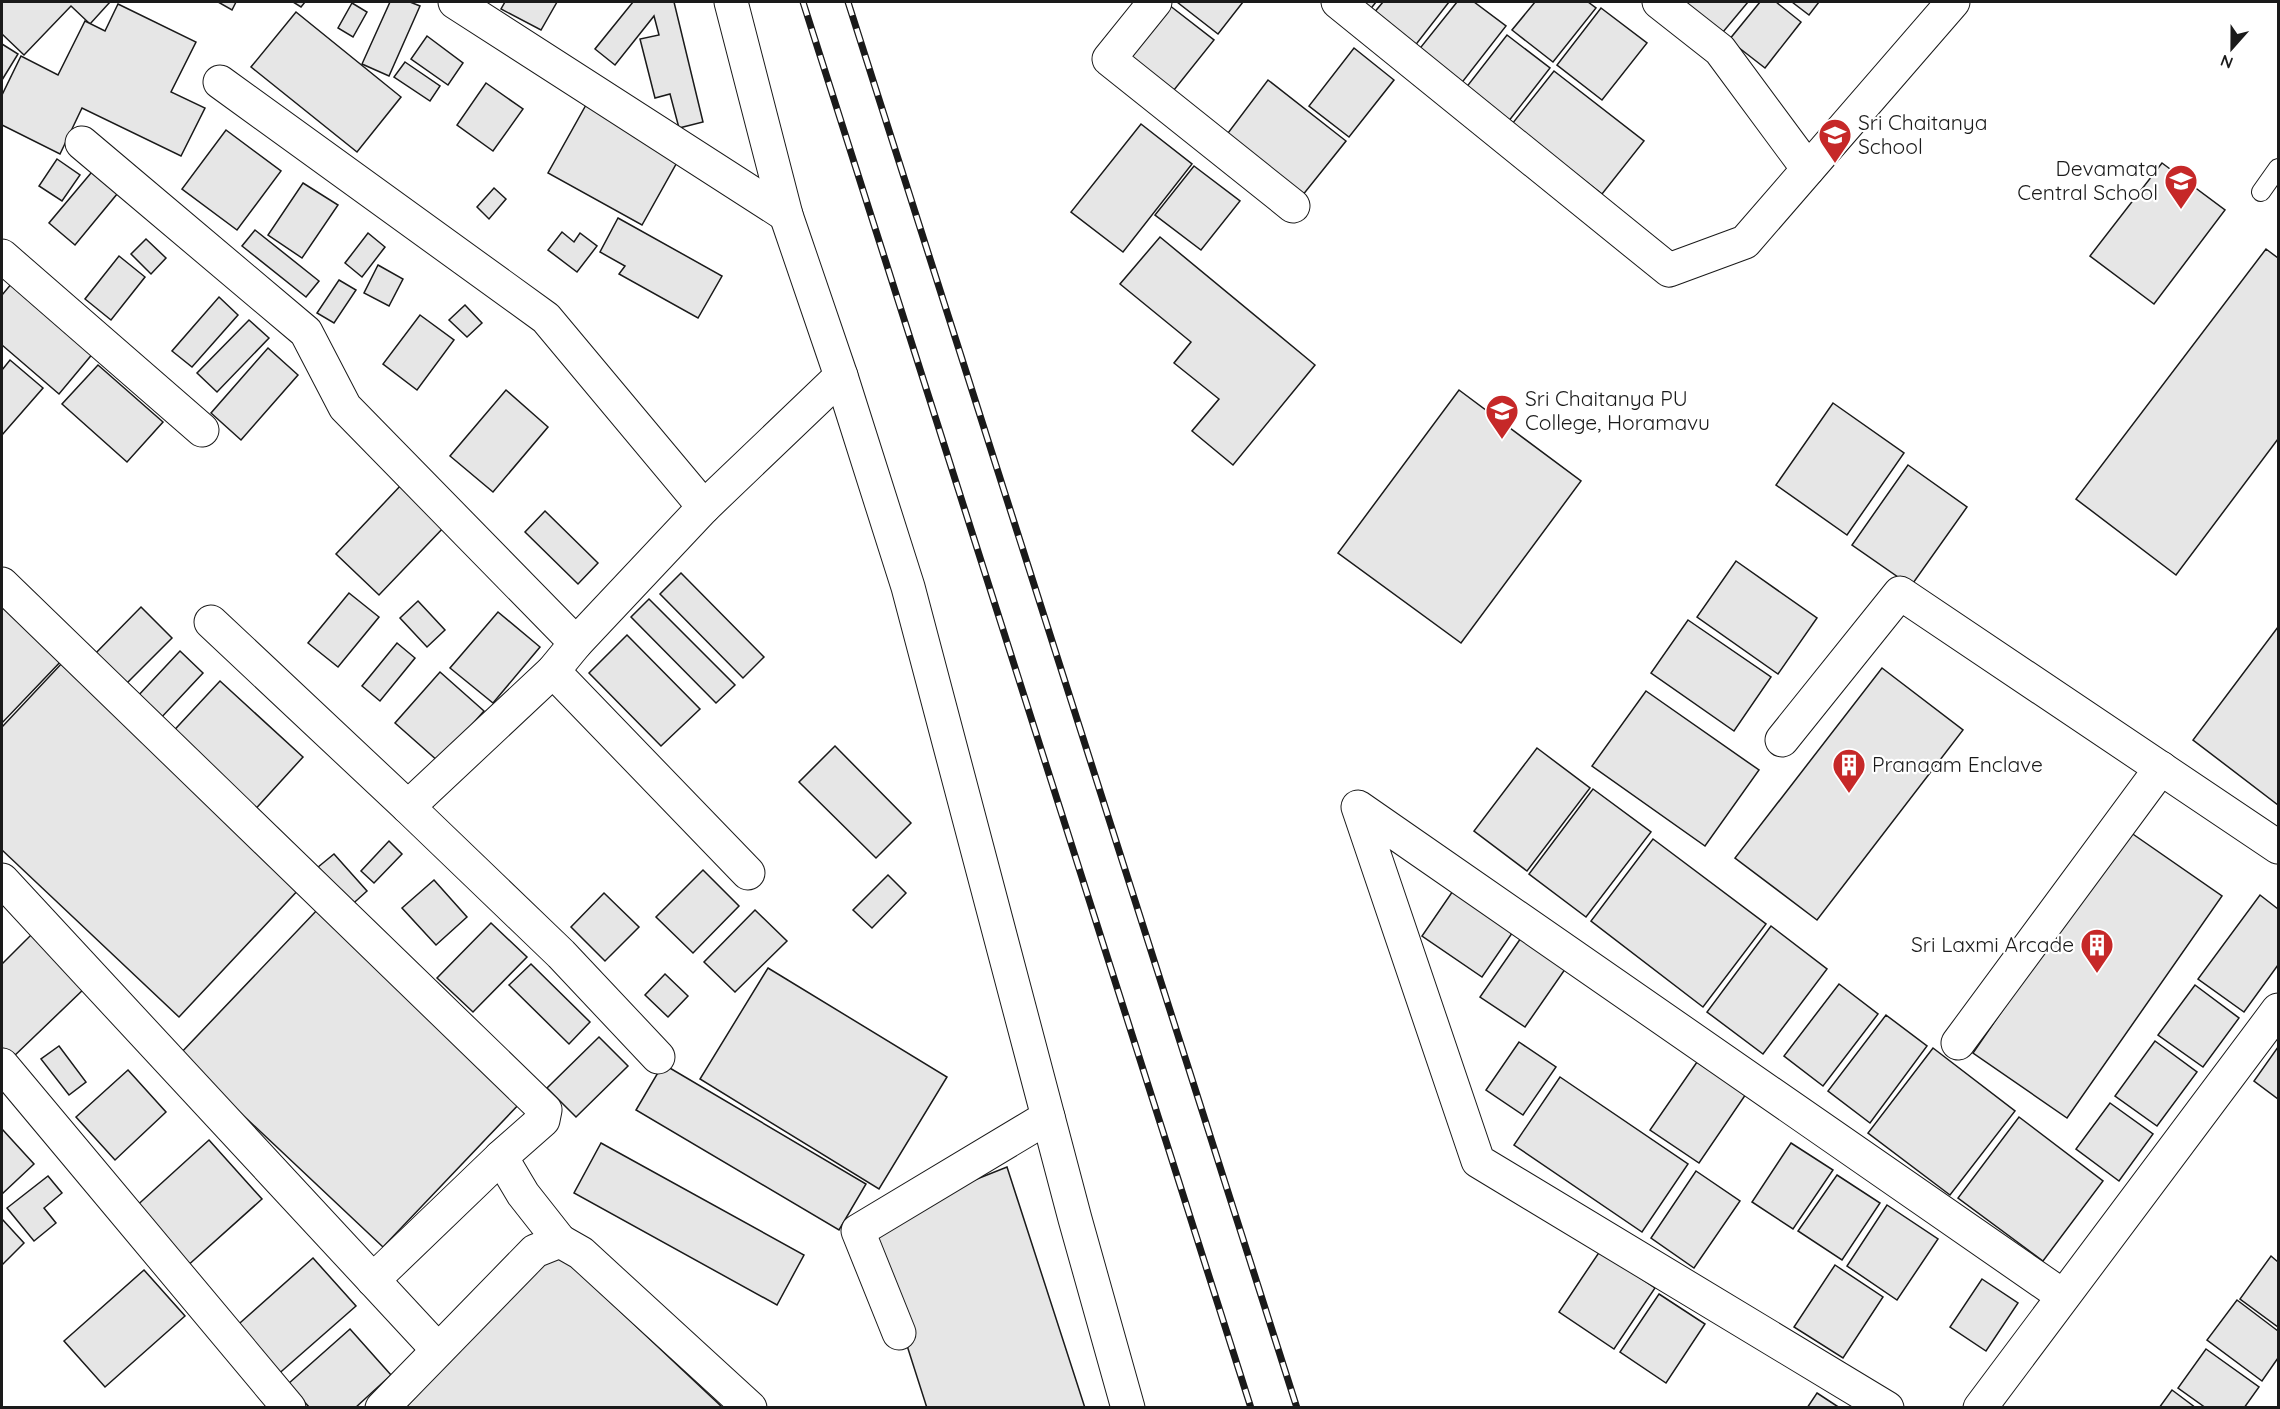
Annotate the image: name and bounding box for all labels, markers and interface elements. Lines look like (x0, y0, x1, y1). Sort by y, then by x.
north arrow (2202, 18, 2262, 78)
text: N (2218, 51, 2236, 73)
place label: Sri Chaitanya School (1858, 109, 1988, 159)
school or university icon: Sri Chaitanya School (1817, 117, 1853, 164)
place label: Devamata Central School (2017, 155, 2158, 205)
school or university icon: Devamata Central School (2163, 163, 2199, 210)
place label: Sri Chaitanya PU College, Horamavu (1525, 385, 1710, 435)
school or university icon: Sri Chaitanya PU College, Horamavu (1484, 393, 1520, 440)
building icon: Pranaam Enclave (1831, 747, 1867, 794)
place label: Pranaam Enclave (1872, 751, 2043, 777)
building icon: Sri Laxmi Arcade (2079, 927, 2115, 974)
place label: Sri Laxmi Arcade (1911, 931, 2074, 957)

